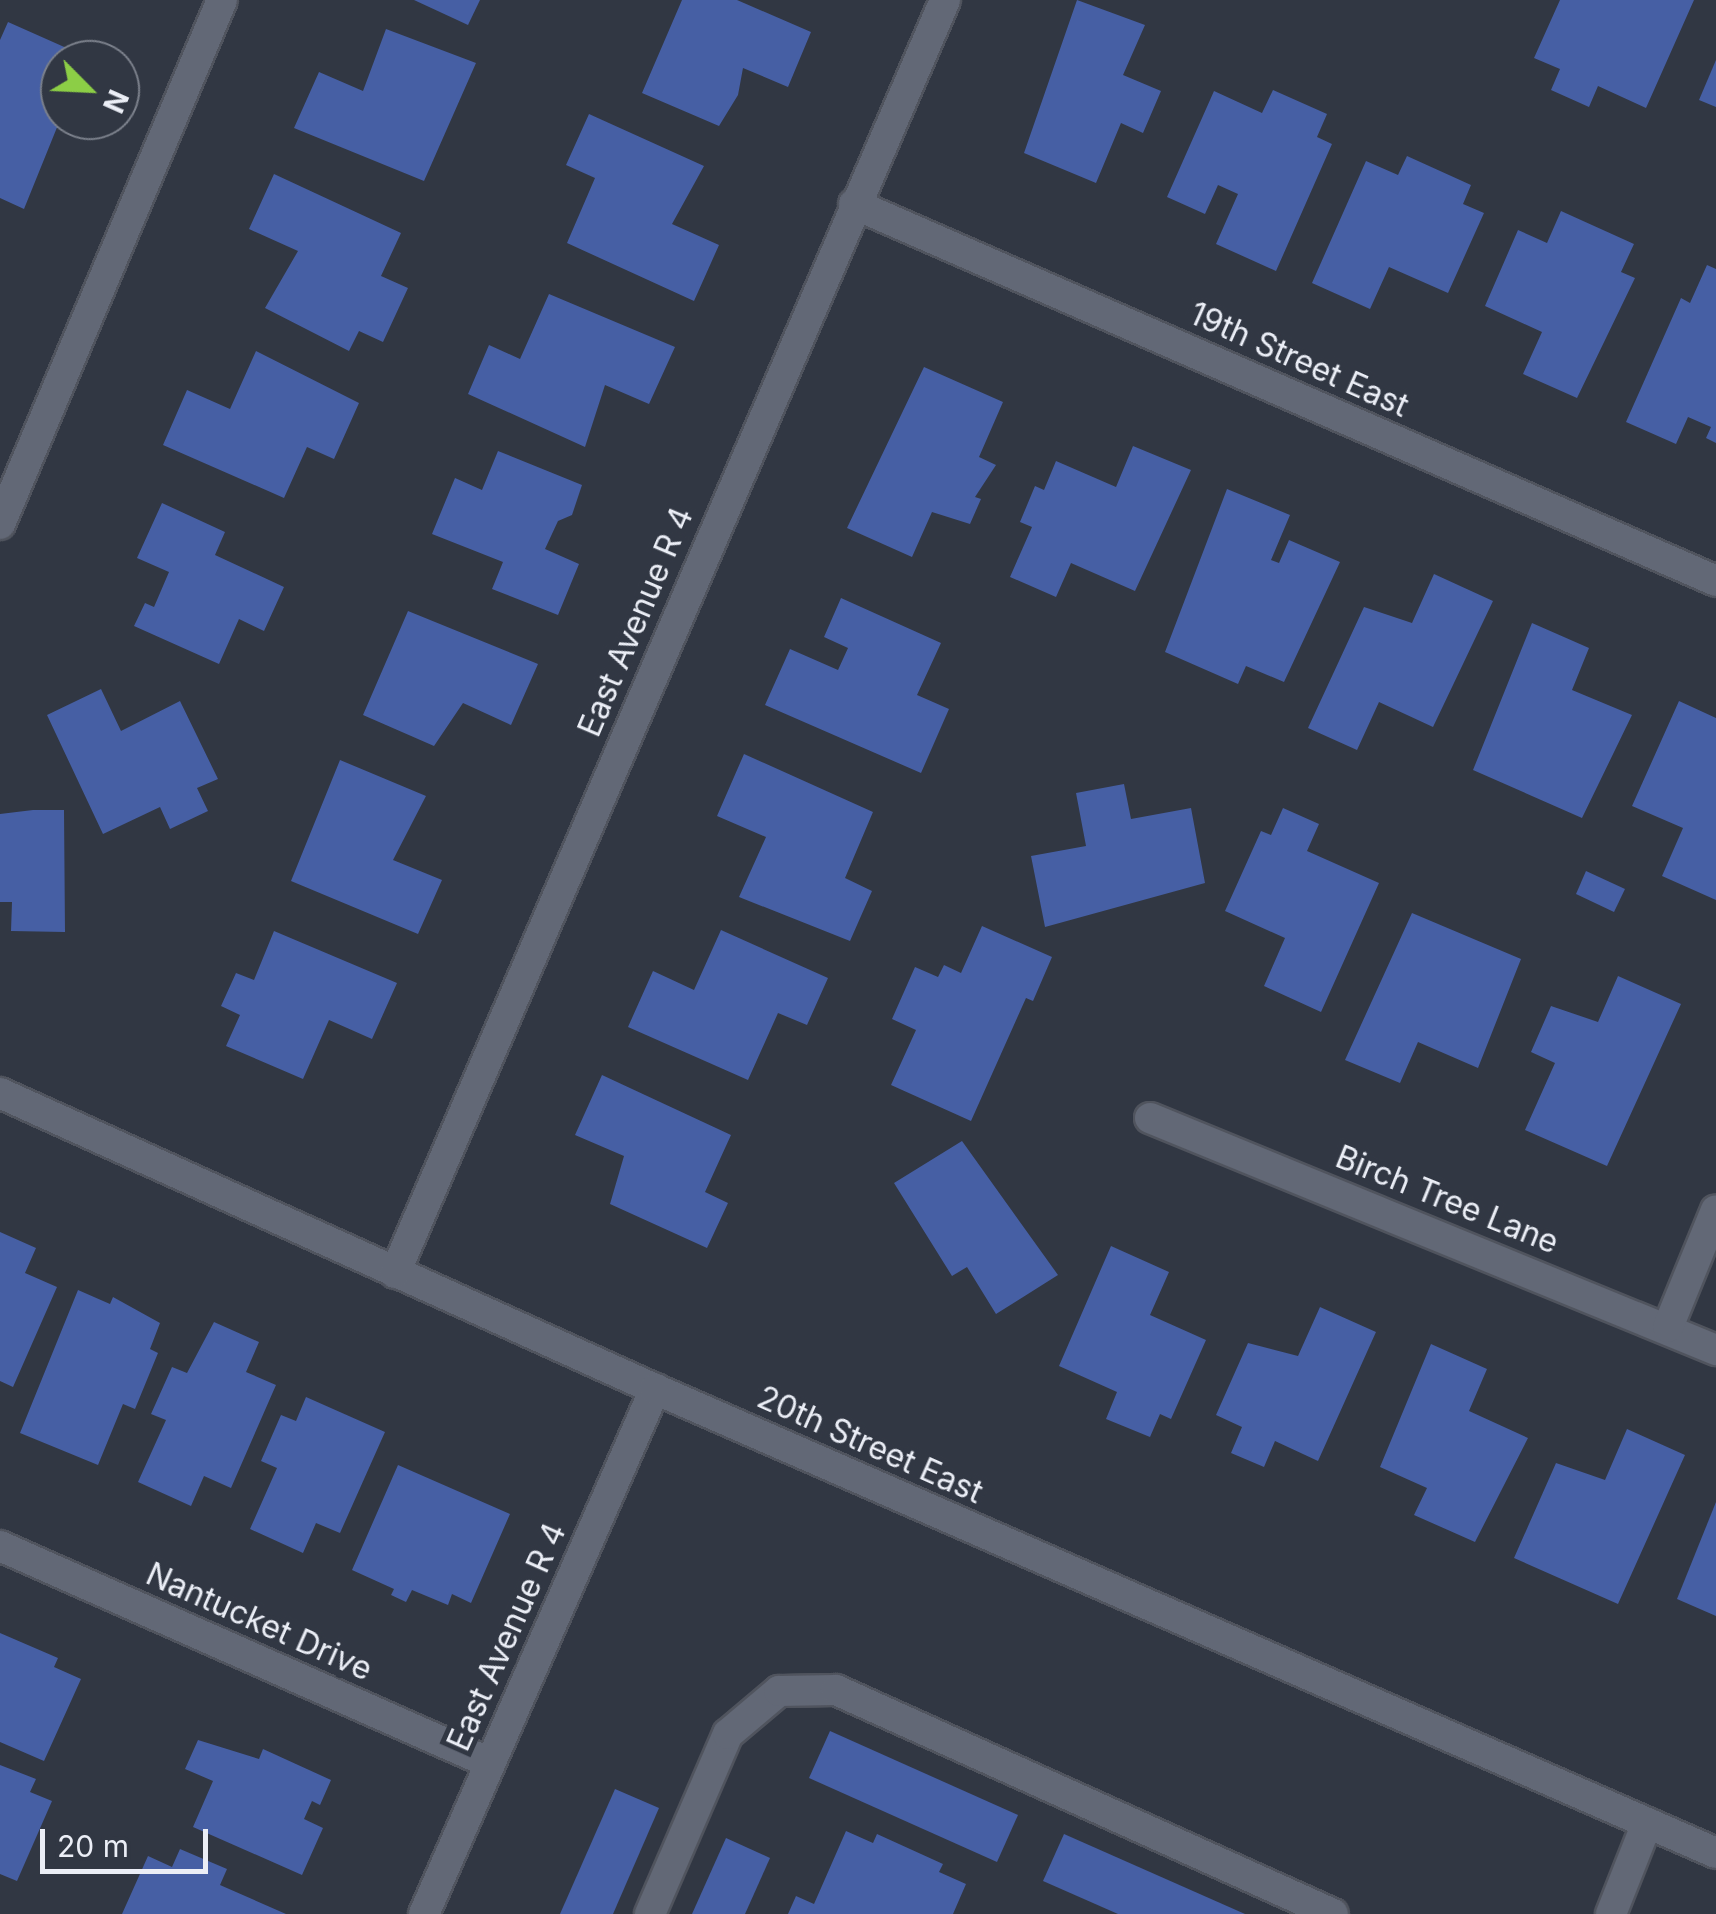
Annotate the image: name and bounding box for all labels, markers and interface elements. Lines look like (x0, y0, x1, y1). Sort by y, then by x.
north arrow (40, 40, 140, 140)
text: N (96, 85, 135, 118)
street label: 19th Street East (1184, 295, 1414, 425)
street label: East Avenue R 4 (570, 502, 702, 742)
street label: Birch Tree Lane (1330, 1138, 1564, 1262)
street label: 20th Street East (751, 1378, 989, 1512)
street label: East Avenue R 4 (440, 1517, 574, 1757)
street label: Nantucket Drive (140, 1555, 378, 1689)
scale bar (45, 1809, 212, 1871)
text: 20 m (57, 1828, 129, 1864)

